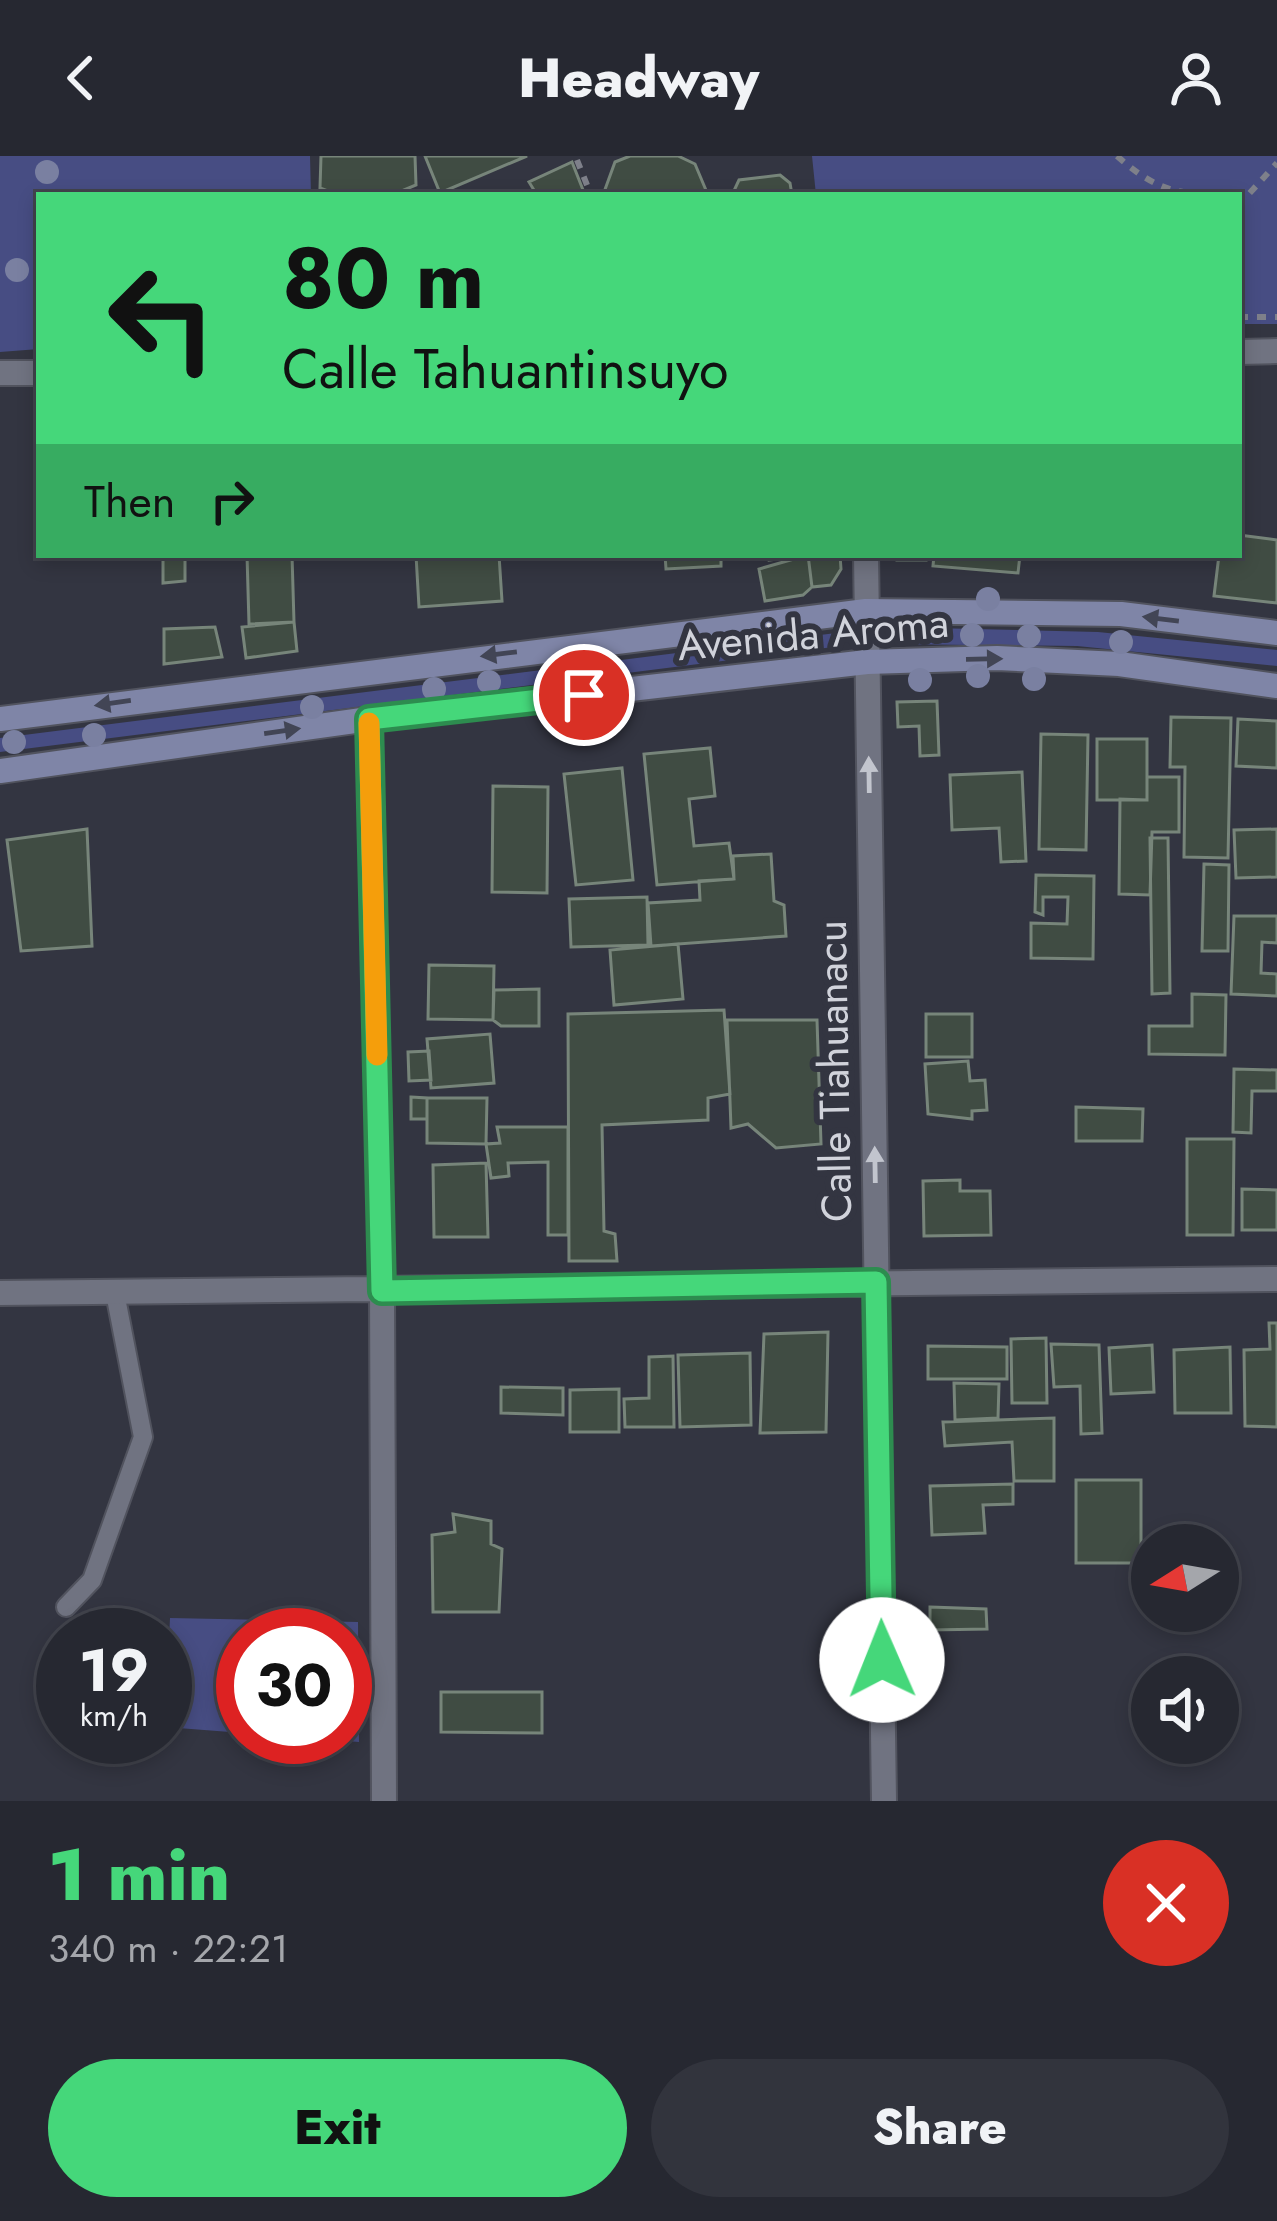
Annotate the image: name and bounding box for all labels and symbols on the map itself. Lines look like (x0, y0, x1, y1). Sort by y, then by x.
street label: Avenida Aroma (675, 592, 951, 676)
one-way arrow (1142, 609, 1179, 628)
pin (533, 644, 635, 746)
one-way arrow (480, 645, 518, 664)
one-way arrow (966, 649, 1004, 668)
one-way arrow (93, 694, 131, 713)
one-way arrow (264, 721, 301, 740)
one-way arrow (859, 755, 878, 793)
street label: Calle Tiahuanacu (801, 920, 867, 1222)
one-way arrow (865, 1145, 884, 1183)
north arrow (1131, 1524, 1239, 1632)
position arrow (819, 1597, 945, 1723)
speed limit sign: 30 (216, 1608, 372, 1764)

